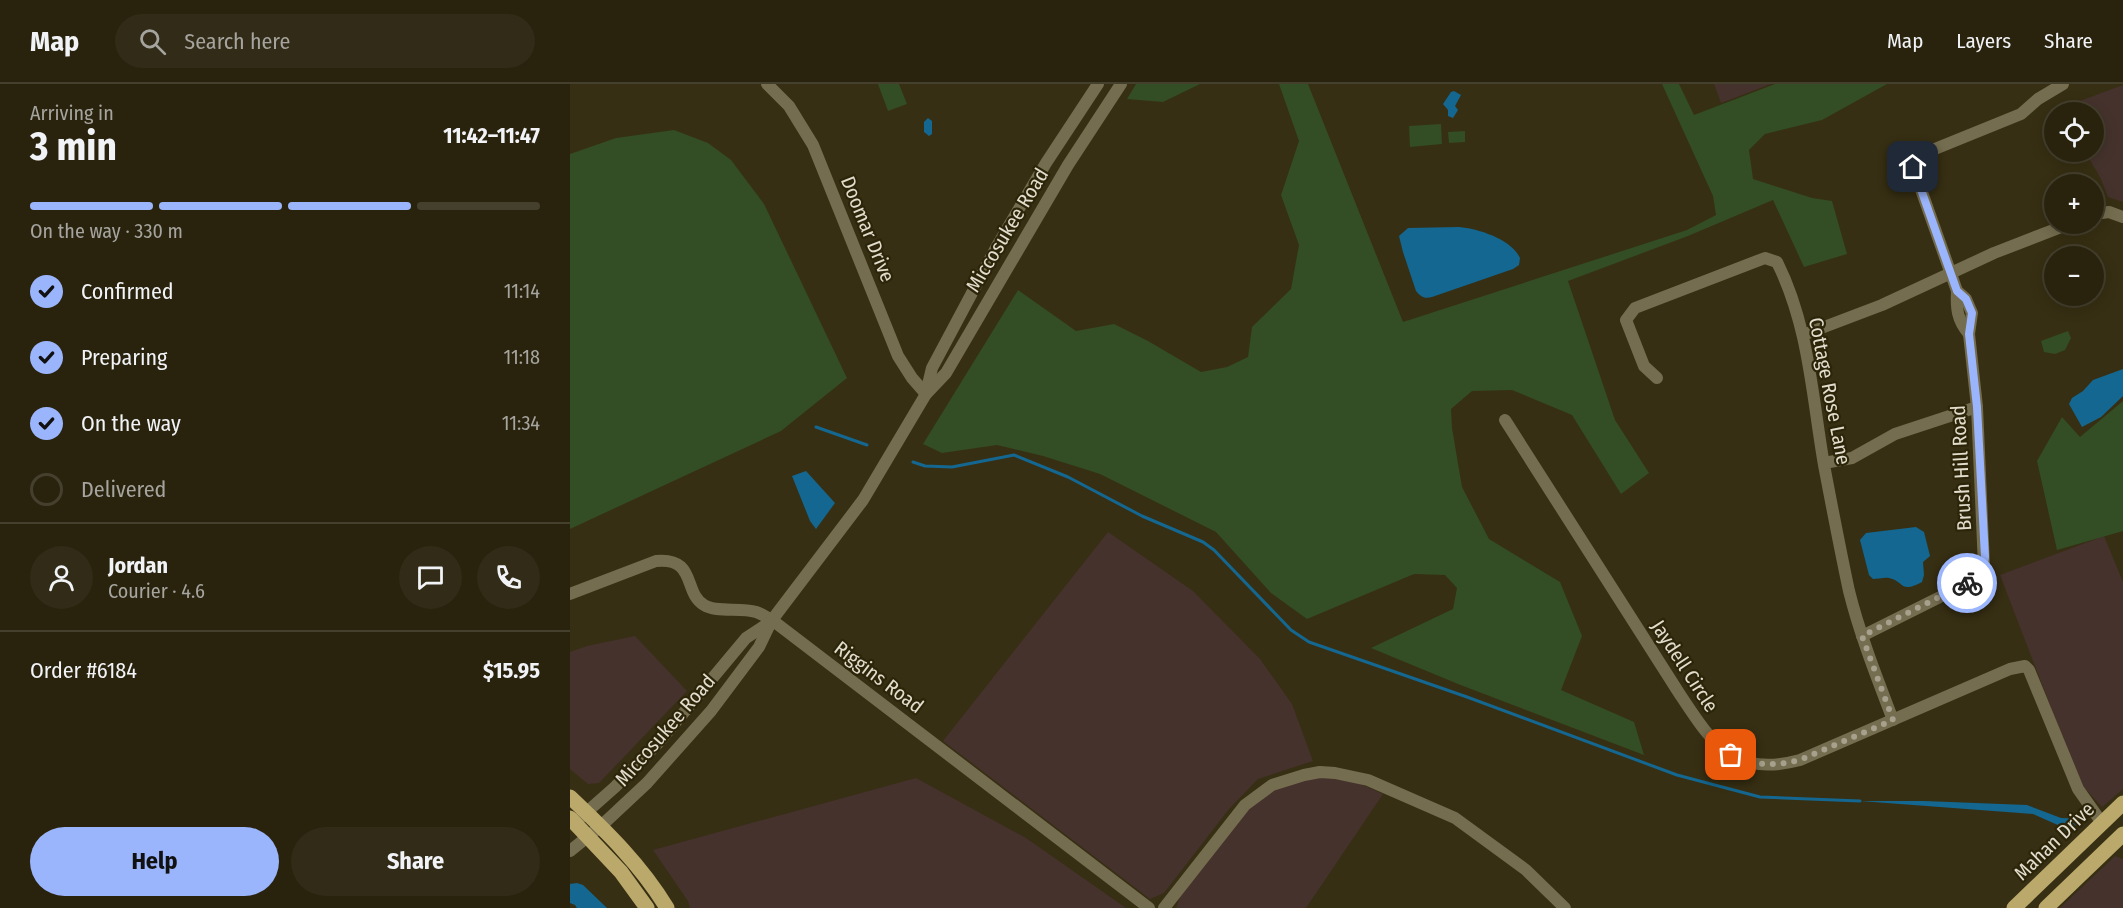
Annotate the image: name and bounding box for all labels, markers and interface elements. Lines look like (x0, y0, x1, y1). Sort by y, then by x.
search box (115, 14, 535, 68)
text: Map (30, 25, 79, 58)
icon: search (136, 25, 169, 58)
text: Search here (184, 28, 290, 55)
text: Map (1887, 28, 1923, 54)
text: Layers (1956, 28, 2011, 54)
text: Share (2044, 28, 2093, 54)
text: Arriving in (30, 101, 114, 125)
map controls (2044, 102, 2104, 306)
button: locate (2044, 102, 2104, 162)
text: 11:42–11:47 (443, 122, 540, 149)
text: 3 min (30, 124, 117, 170)
pin (1887, 141, 1938, 192)
icon: home (1896, 150, 1929, 183)
street label: Miccosukee Road (961, 164, 1053, 296)
street label: Doomar Drive (836, 173, 900, 285)
button: + (2044, 174, 2104, 234)
text: On the way · 330 m (30, 219, 183, 243)
button: − (2044, 246, 2104, 306)
icon: check (30, 275, 63, 308)
text: Confirmed (81, 278, 174, 305)
text: 11:14 (504, 279, 540, 303)
street label: Cottage Rose Lane (1804, 315, 1856, 467)
icon: check (30, 341, 63, 374)
text: Preparing (81, 344, 167, 371)
text: 11:18 (503, 345, 540, 369)
street label: Brush Hill Road (1946, 404, 1976, 532)
icon: check (30, 407, 63, 440)
text: On the way (81, 410, 181, 437)
text: 11:34 (502, 411, 540, 435)
text: Delivered (81, 476, 166, 503)
button: person (30, 546, 93, 609)
button: chat (399, 546, 462, 609)
button: phone (477, 546, 540, 609)
text: Jordan (108, 552, 168, 579)
courier (1937, 553, 1997, 613)
icon: bike (1951, 567, 1984, 600)
text: Courier · 4.6 (108, 579, 205, 603)
street label: Jaydell Circle (1646, 615, 1724, 717)
street label: Riggins Road (830, 636, 928, 718)
text: Order #6184 (30, 657, 137, 684)
text: $15.95 (483, 657, 540, 684)
street label: Miccosukee Road (610, 669, 720, 791)
pin (1705, 729, 1756, 780)
icon: bag (1714, 738, 1747, 771)
street label: Mahan Drive (2009, 797, 2099, 885)
button: Help (30, 827, 279, 896)
button: Share (291, 827, 540, 896)

